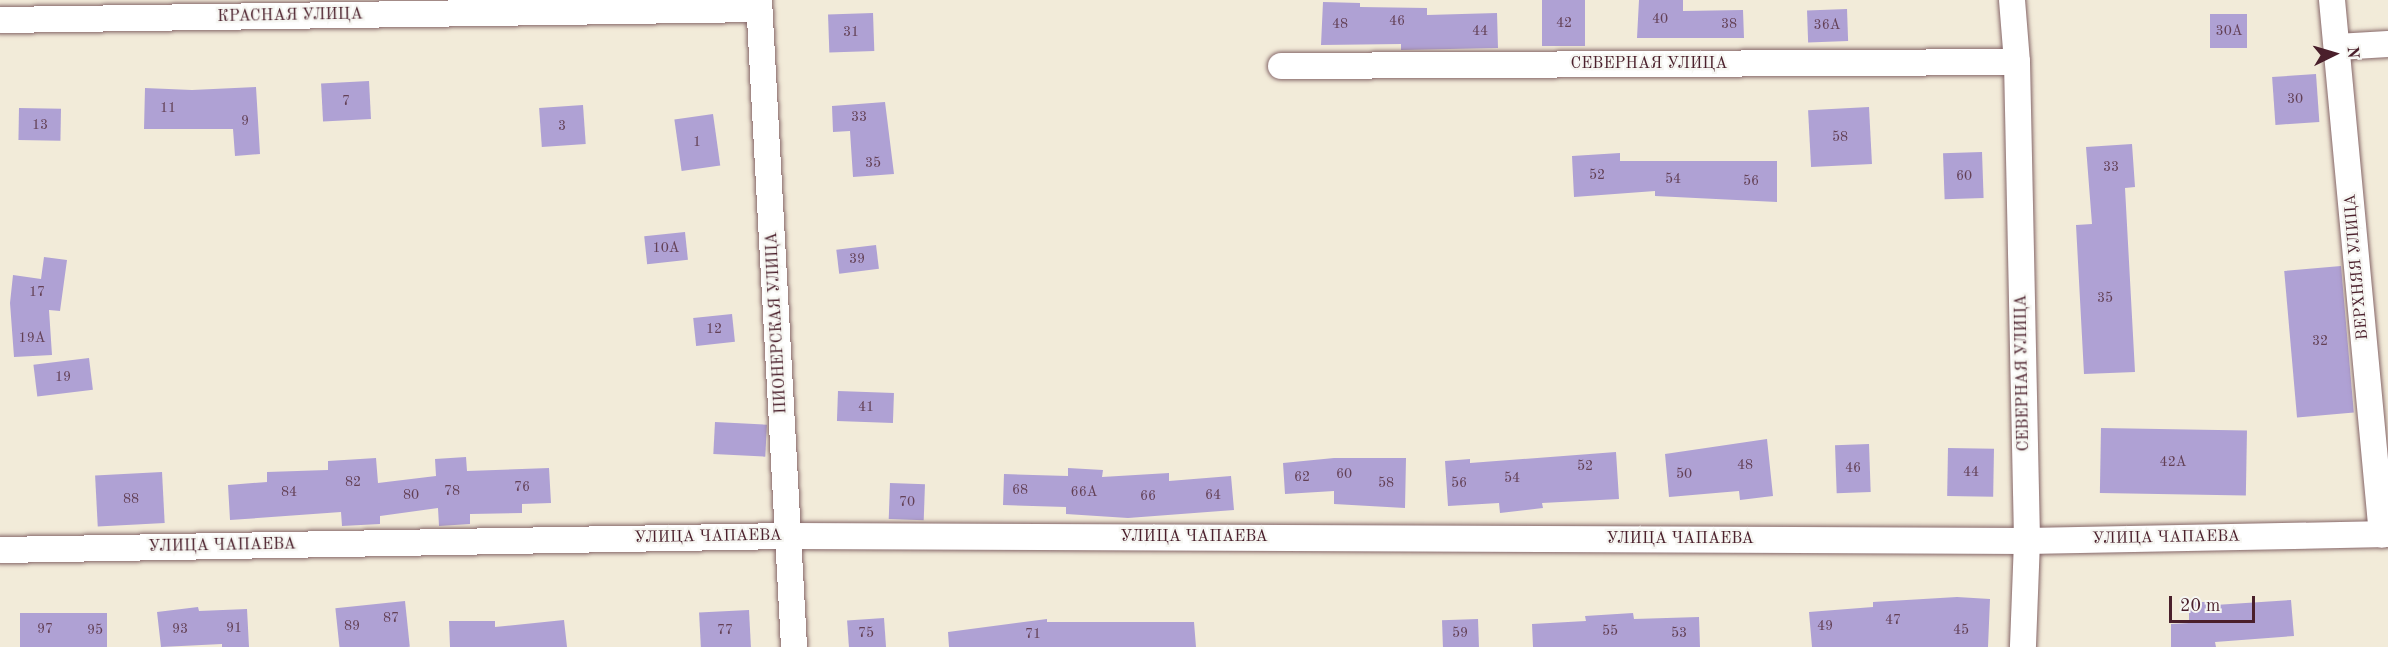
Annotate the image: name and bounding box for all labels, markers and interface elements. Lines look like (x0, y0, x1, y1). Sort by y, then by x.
street label: КРАСНАЯ УЛИЦА (217, 5, 363, 27)
house number: 40 (1652, 11, 1668, 27)
house number: 46 (1389, 13, 1405, 29)
house number: 42 (1556, 15, 1572, 31)
house number: 48 (1332, 16, 1348, 32)
house number: 38 (1721, 16, 1737, 32)
house number: 36А (1814, 17, 1840, 33)
house number: 44 (1472, 23, 1488, 39)
house number: 30А (2216, 23, 2242, 39)
house number: 31 (843, 24, 859, 40)
north arrow (2304, 24, 2364, 84)
text: N (2343, 46, 2360, 59)
street label: СЕВЕРНАЯ УЛИЦА (1571, 54, 1727, 74)
house number: 30 (2287, 91, 2303, 107)
house number: 7 (342, 93, 350, 109)
house number: 11 (160, 100, 176, 116)
house number: 33 (851, 109, 867, 125)
house number: 9 (241, 113, 249, 129)
house number: 13 (32, 117, 48, 133)
house number: 3 (558, 118, 566, 134)
house number: 58 (1832, 129, 1848, 145)
house number: 1 (693, 134, 701, 150)
house number: 35 (865, 155, 881, 171)
house number: 33 (2103, 159, 2119, 175)
house number: 52 (1589, 167, 1605, 183)
house number: 60 (1956, 168, 1972, 184)
house number: 54 (1665, 171, 1681, 187)
house number: 56 (1743, 173, 1759, 189)
street label: ВЕРХНЯЯ УЛИЦА (2341, 193, 2373, 341)
street label: ПИОНЕРСКАЯ УЛИЦА (763, 232, 791, 414)
house number: 10А (653, 240, 679, 256)
house number: 39 (849, 251, 865, 267)
house number: 17 (29, 284, 45, 300)
house number: 35 (2097, 290, 2113, 306)
street label: СЕВЕРНАЯ УЛИЦА (2012, 294, 2034, 452)
house number: 12 (706, 321, 722, 337)
house number: 19А (19, 330, 45, 346)
house number: 32 (2312, 333, 2328, 349)
house number: 19 (55, 369, 71, 385)
house number: 41 (858, 399, 874, 415)
house number: 42А (2160, 454, 2186, 470)
house number: 48 (1737, 457, 1753, 473)
house number: 52 (1577, 458, 1593, 474)
house number: 46 (1845, 460, 1861, 476)
house number: 44 (1963, 464, 1979, 480)
house number: 60 (1336, 466, 1352, 482)
house number: 50 (1676, 466, 1692, 482)
house number: 62 (1294, 469, 1310, 485)
house number: 54 (1504, 470, 1520, 486)
house number: 82 (345, 474, 361, 490)
house number: 58 (1378, 475, 1394, 491)
house number: 56 (1451, 475, 1467, 491)
house number: 76 (514, 479, 530, 495)
house number: 68 (1012, 482, 1028, 498)
house number: 78 (444, 483, 460, 499)
house number: 84 (281, 484, 297, 500)
house number: 66А (1071, 484, 1097, 500)
house number: 80 (403, 487, 419, 503)
house number: 64 (1205, 487, 1221, 503)
house number: 66 (1140, 488, 1156, 504)
house number: 88 (123, 491, 139, 507)
house number: 70 (899, 494, 915, 510)
street label: УЛИЦА ЧАПАЕВА (634, 526, 782, 548)
street label: УЛИЦА ЧАПАЕВА (1120, 527, 1268, 547)
street label: УЛИЦА ЧАПАЕВА (2092, 527, 2240, 549)
street label: УЛИЦА ЧАПАЕВА (1606, 529, 1754, 549)
street label: УЛИЦА ЧАПАЕВА (148, 535, 296, 557)
scale bar (2172, 584, 2258, 622)
text: 20 m (2180, 597, 2220, 615)
house number: 87 (383, 610, 399, 626)
house number: 47 (1885, 612, 1901, 628)
house number: 89 (344, 618, 360, 634)
house number: 49 (1817, 618, 1833, 634)
house number: 91 (226, 620, 242, 636)
house number: 97 (37, 621, 53, 637)
house number: 93 (172, 621, 188, 637)
house number: 95 (87, 622, 103, 638)
house number: 77 (717, 622, 733, 638)
house number: 45 (1953, 622, 1969, 638)
house number: 55 (1602, 623, 1618, 639)
house number: 75 (858, 625, 874, 641)
house number: 59 (1452, 625, 1468, 641)
house number: 53 (1671, 625, 1687, 641)
house number: 71 (1025, 626, 1041, 642)

